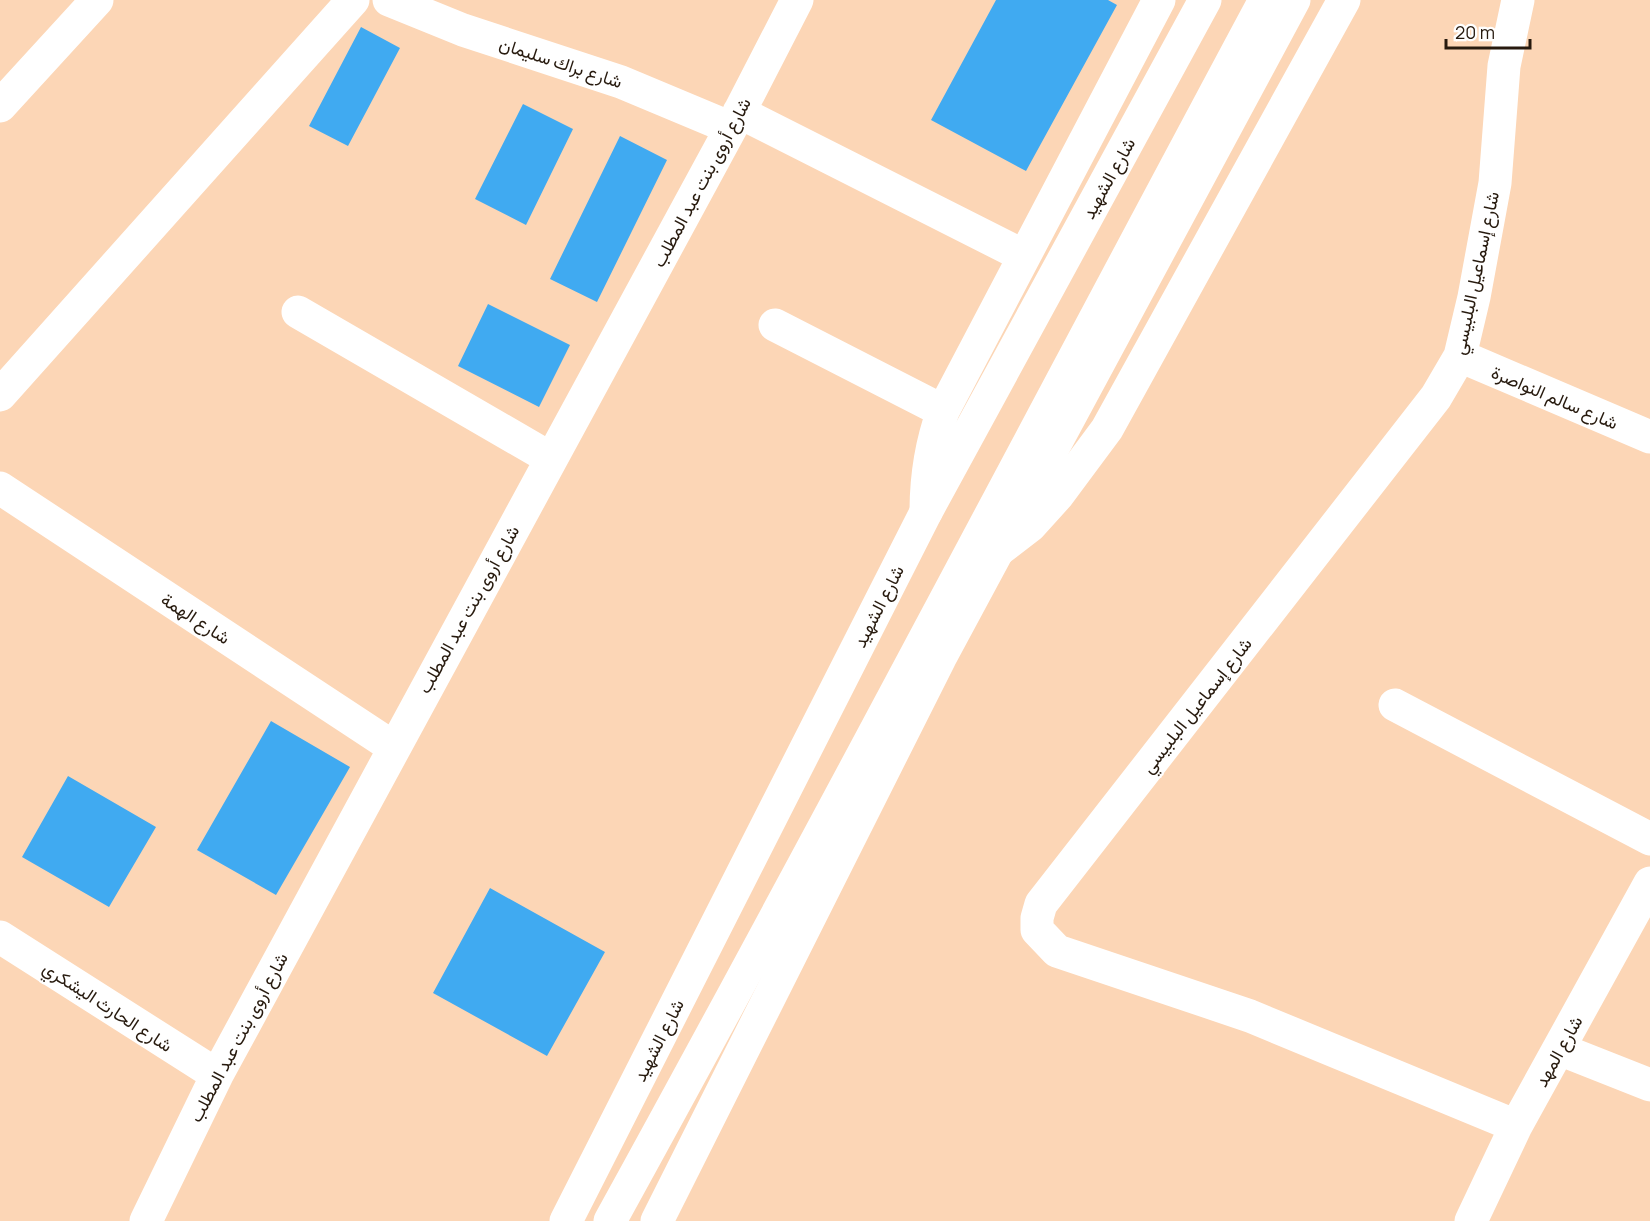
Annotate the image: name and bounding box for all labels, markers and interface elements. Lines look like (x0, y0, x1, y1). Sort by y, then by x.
scale bar (1446, 12, 1530, 50)
text: 20 m (1455, 20, 1495, 44)
street label: شارع براك سليمان (496, 31, 626, 94)
street label: شارع أروى بنت عبد المطلب (646, 93, 757, 272)
street label: شارع الشهيد (1076, 133, 1141, 223)
street label: شارع إسماعيل البلبيسي (1446, 189, 1508, 358)
street label: شارع سالم النواصرة (1488, 359, 1622, 435)
street label: شارع أروى بنت عبد المطلب (412, 521, 525, 698)
street label: شارع الشهيد (847, 561, 910, 652)
street label: شارع الهمة (156, 587, 235, 650)
street label: شارع إسماعيل البلبيسي (1135, 632, 1260, 780)
street label: شارع أروى بنت عبد المطلب (183, 948, 294, 1127)
street label: شارع الحارث اليشكري (36, 955, 178, 1060)
street label: شارع الشهيد (627, 995, 690, 1086)
street label: شارع المهد (1529, 1011, 1588, 1091)

